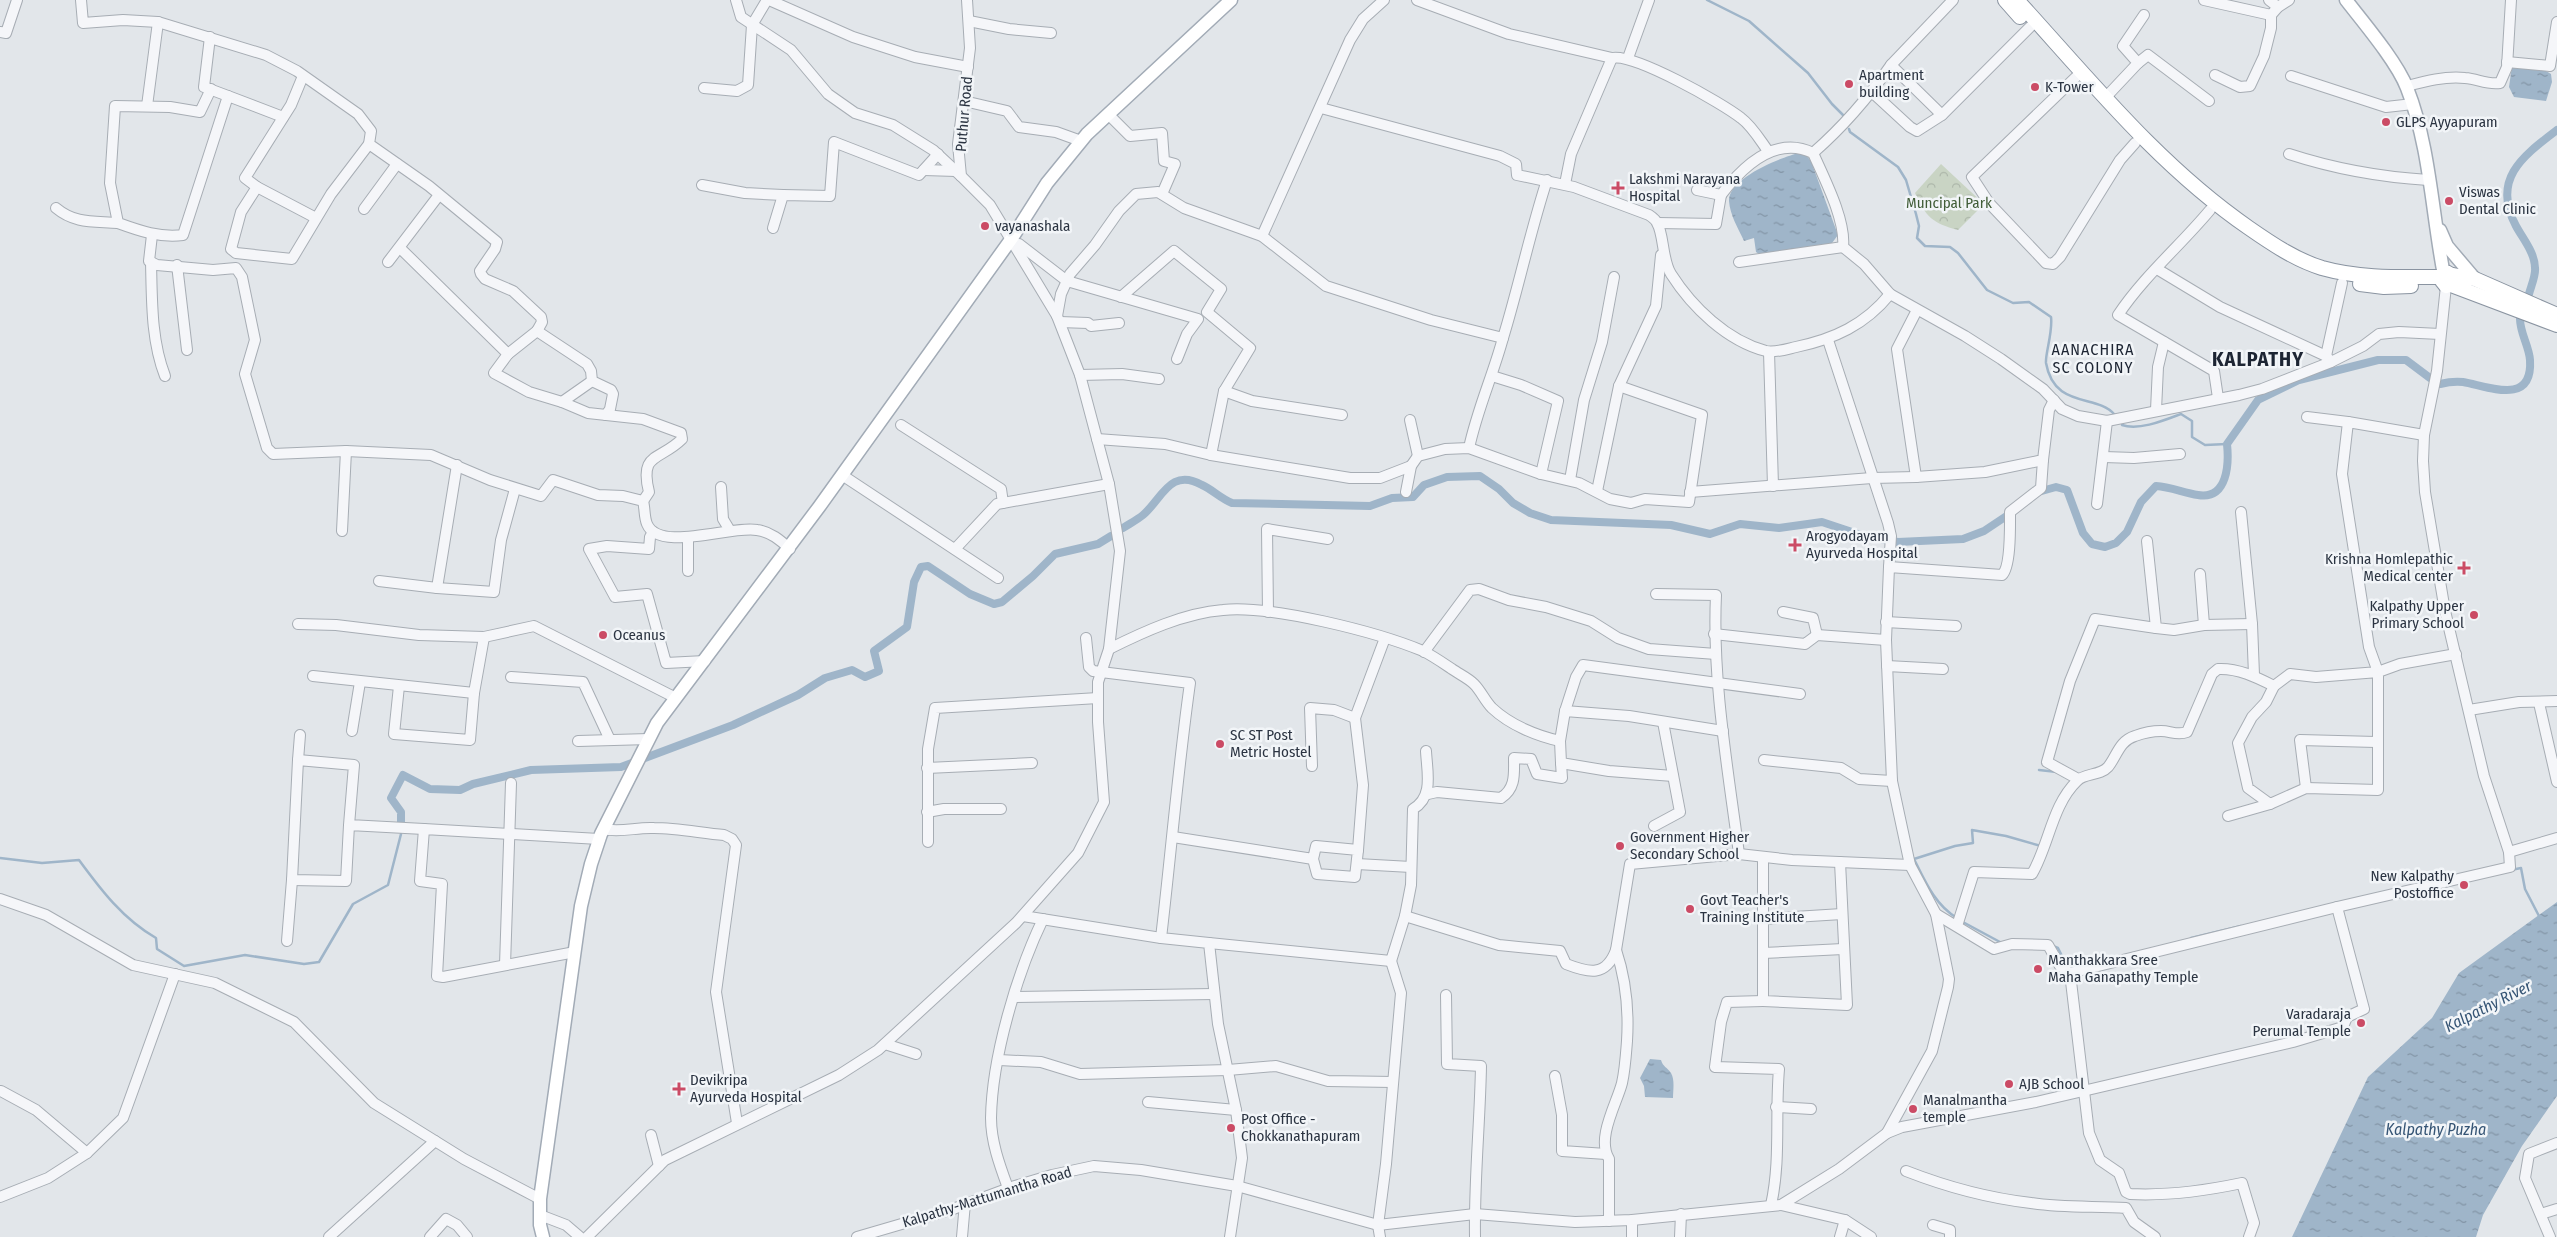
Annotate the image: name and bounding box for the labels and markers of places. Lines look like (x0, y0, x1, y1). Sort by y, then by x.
place label: Apartment building (1859, 66, 1924, 101)
marker: Apartment building (1843, 78, 1855, 90)
place label: K-Tower (2045, 78, 2094, 96)
marker: K-Tower (2029, 81, 2041, 93)
place label: GLPS Ayyapuram (2396, 113, 2498, 131)
marker: GLPS Ayyapuram (2380, 116, 2392, 128)
place label: Lakshmi Narayana Hospital (1629, 170, 1740, 205)
marker: Lakshmi Narayana Hospital (1611, 181, 1625, 195)
place label: Viswas Dental Clinic (2459, 183, 2536, 218)
marker: Viswas Dental Clinic (2443, 195, 2455, 207)
place label: vayanashala (995, 217, 1070, 235)
marker: vayanashala (979, 220, 991, 232)
place label: Arogyodayam Ayurveda Hospital (1806, 527, 1918, 562)
marker: Arogyodayam Ayurveda Hospital (1788, 538, 1802, 552)
place label: Krishna Homlepathic Medical center (2325, 550, 2454, 585)
marker: Krishna Homlepathic Medical center (2457, 561, 2471, 575)
place label: Kalpathy Upper Primary School (2369, 597, 2465, 632)
marker: Kalpathy Upper Primary School (2468, 609, 2480, 621)
place label: Oceanus (613, 626, 665, 644)
marker: Oceanus (597, 629, 609, 641)
place label: SC ST Post Metric Hostel (1230, 726, 1311, 761)
marker: SC ST Post Metric Hostel (1214, 738, 1226, 750)
place label: Government Higher Secondary School (1630, 828, 1750, 863)
marker: Government Higher Secondary School (1614, 840, 1626, 852)
place label: New Kalpathy Postoffice (2371, 867, 2454, 902)
marker: New Kalpathy Postoffice (2458, 879, 2470, 891)
place label: Govt Teacher's Training Institute (1700, 891, 1804, 926)
marker: Govt Teacher's Training Institute (1684, 903, 1696, 915)
place label: Manthakkara Sree Maha Ganapathy Temple (2048, 951, 2198, 986)
marker: Manthakkara Sree Maha Ganapathy Temple (2032, 963, 2044, 975)
place label: Varadaraja Perumal Temple (2253, 1005, 2351, 1040)
marker: Varadaraja Perumal Temple (2355, 1017, 2367, 1029)
place label: Devikripa Ayurveda Hospital (690, 1071, 802, 1106)
place label: AJB School (2019, 1075, 2084, 1093)
marker: AJB School (2003, 1078, 2015, 1090)
marker: Devikripa Ayurveda Hospital (672, 1082, 686, 1096)
place label: Manalmantha temple (1923, 1091, 2007, 1126)
marker: Manalmantha temple (1907, 1103, 1919, 1115)
place label: Post Office - Chokkanathapuram (1241, 1110, 1360, 1145)
marker: Post Office - Chokkanathapuram (1225, 1122, 1237, 1134)

